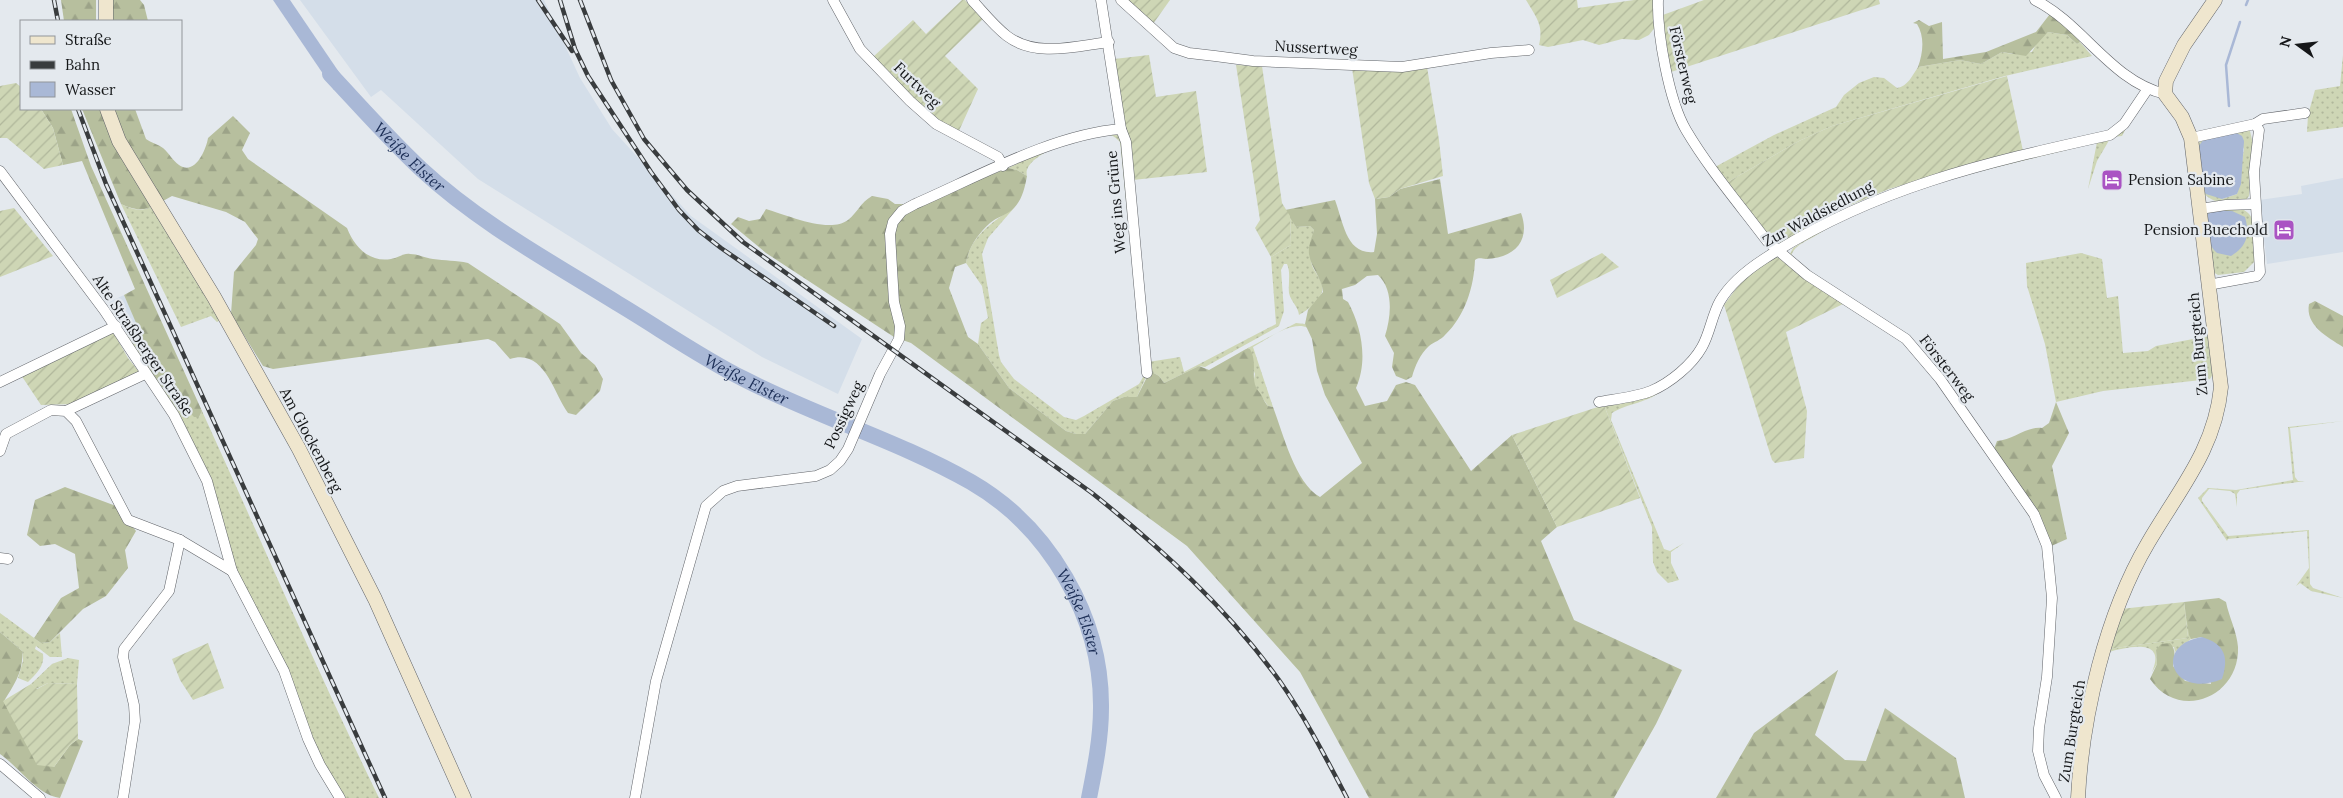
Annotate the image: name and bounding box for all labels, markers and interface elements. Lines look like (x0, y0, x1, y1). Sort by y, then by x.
legend (20, 20, 182, 110)
north arrow (2273, 20, 2323, 70)
street label: Försterweg (1665, 24, 1702, 106)
text: Straße (65, 30, 112, 49)
text: N (2275, 34, 2296, 49)
street label: Nussertweg (1274, 36, 1359, 59)
text: Bahn (65, 55, 100, 74)
street label: Furtweg (890, 58, 945, 112)
text: Wasser (65, 80, 116, 99)
water label: Weiße Elster (370, 118, 450, 197)
street label: Weg ins Grüne (1102, 150, 1129, 254)
hotel icon: Pension Sabine (2100, 168, 2124, 192)
place label: Pension Sabine (2128, 170, 2234, 189)
street label: Zur Waldsiedlung (1759, 176, 1877, 251)
hotel icon: Pension Buechold (2272, 218, 2296, 242)
place label: Pension Buechold (2144, 220, 2268, 239)
street label: Alte Straßberger Straße (88, 269, 198, 419)
street label: Zum Burgteich (2184, 292, 2211, 396)
street label: Försterweg (1916, 331, 1980, 405)
water label: Weiße Elster (701, 349, 793, 409)
street label: Possigweg (820, 377, 868, 452)
street label: Am Glockenberg (275, 383, 347, 496)
water label: Weiße Elster (1052, 565, 1105, 658)
street label: Zum Burgteich (2054, 678, 2089, 784)

